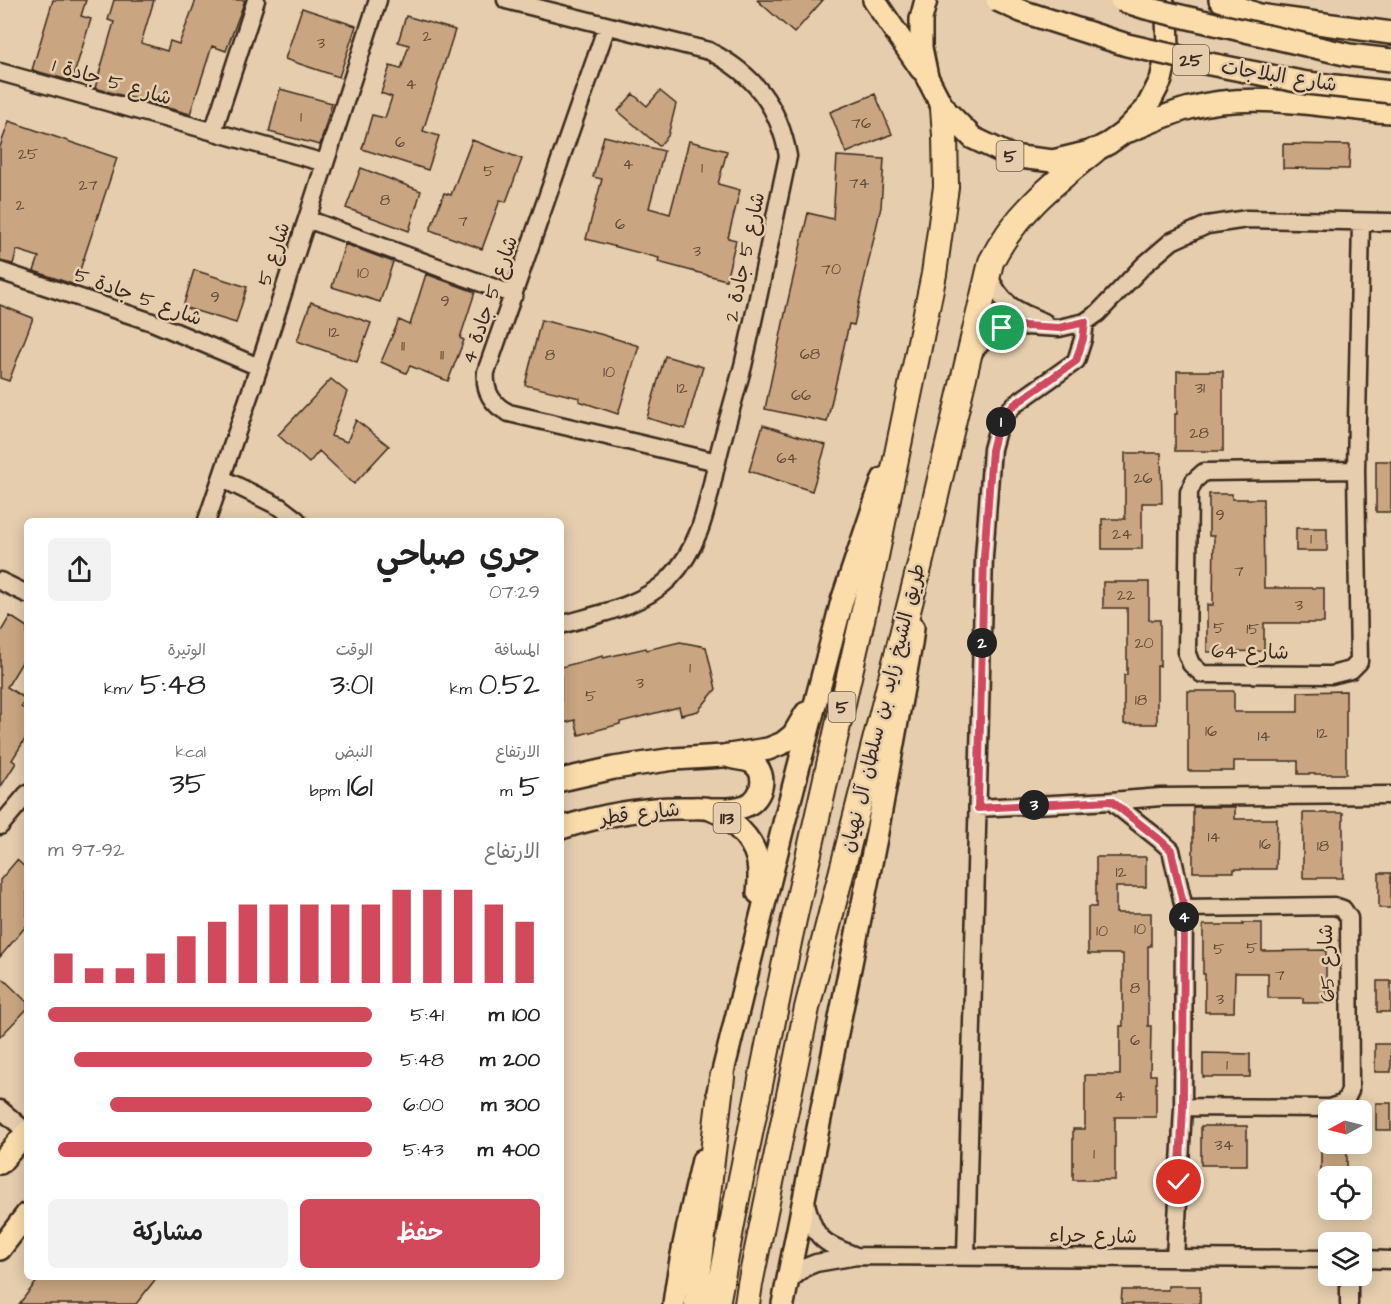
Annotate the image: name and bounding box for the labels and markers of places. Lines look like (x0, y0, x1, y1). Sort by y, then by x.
pin (976, 302, 1027, 353)
pin: 1 (986, 407, 1016, 437)
pin: 2 (967, 628, 997, 658)
pin: 3 (1019, 790, 1049, 820)
pin: 4 (1169, 902, 1199, 932)
pin (1153, 1156, 1204, 1207)

